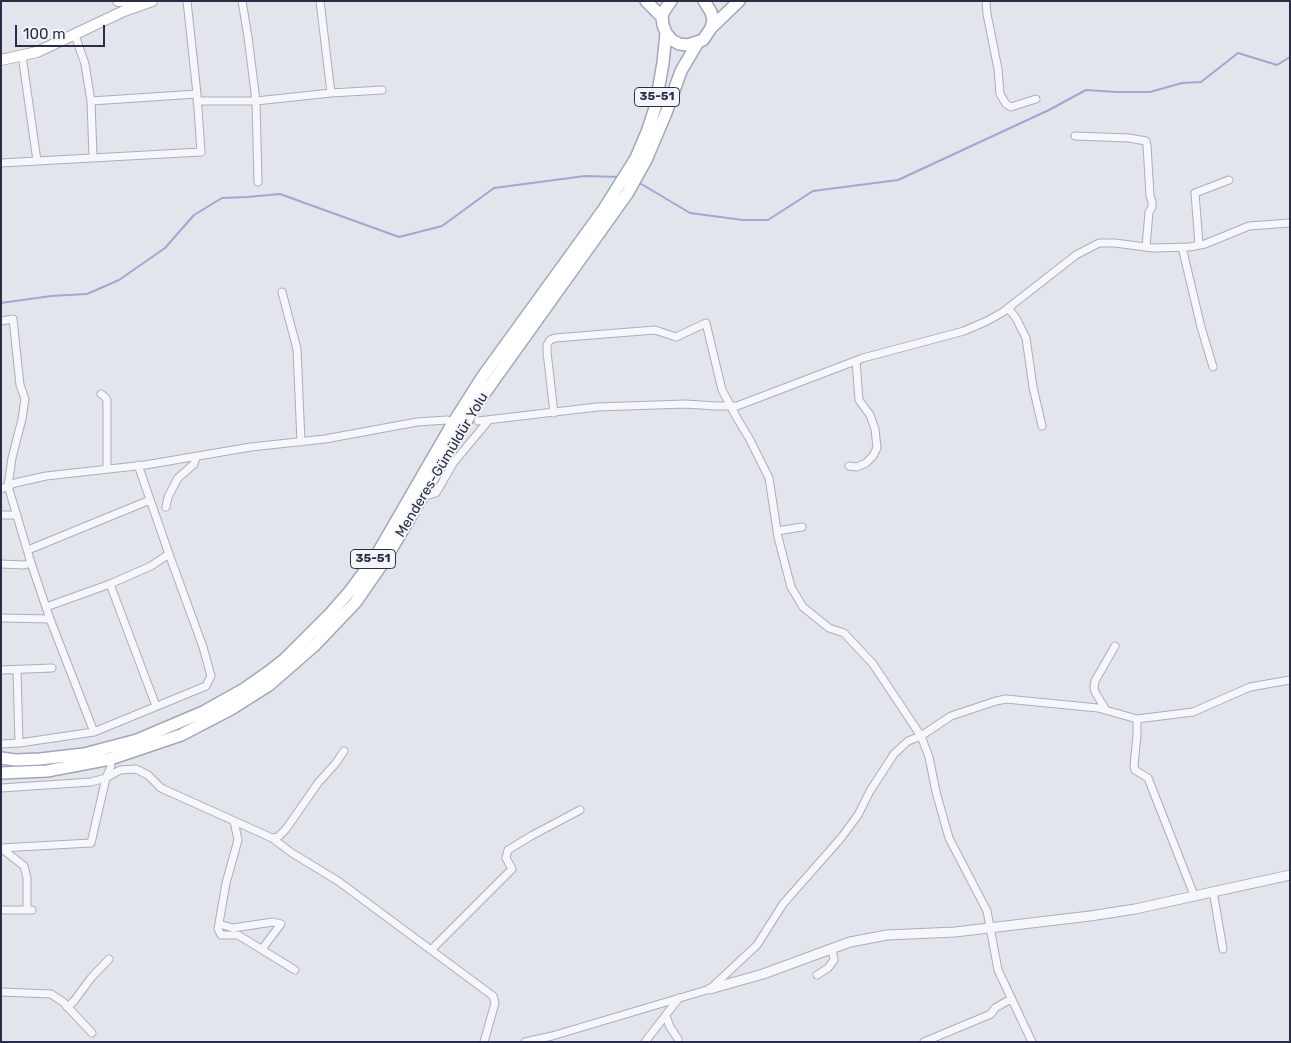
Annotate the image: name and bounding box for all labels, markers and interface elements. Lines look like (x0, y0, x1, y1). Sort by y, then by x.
scale bar (18, 15, 108, 47)
text: 100 m (23, 25, 65, 43)
road number: 35-51 (634, 88, 680, 106)
street label: Menderes-Gümüldür Yolu (392, 390, 492, 540)
road number: 35-51 (350, 550, 396, 568)

